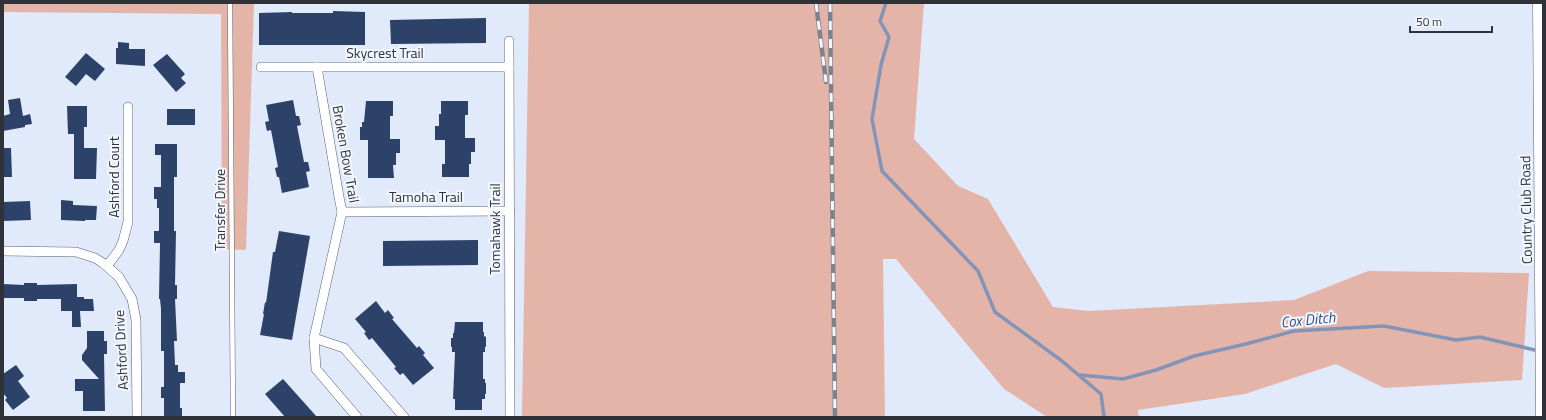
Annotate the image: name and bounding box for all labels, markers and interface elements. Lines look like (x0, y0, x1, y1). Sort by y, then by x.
scale bar (1410, 8, 1492, 34)
text: 50 m (1416, 12, 1442, 31)
street label: Skycrest Trail (346, 42, 424, 63)
street label: Broken Bow Trail (328, 103, 365, 204)
street label: Ashford Court (103, 136, 124, 218)
street label: Country Club Road (1514, 156, 1537, 264)
street label: Transfer Drive (209, 169, 230, 251)
street label: Tomahawk Trail (484, 183, 505, 275)
street label: Tamoha Trail (389, 186, 463, 207)
water label: Cox Ditch (1280, 305, 1337, 334)
street label: Ashford Drive (108, 310, 133, 391)

